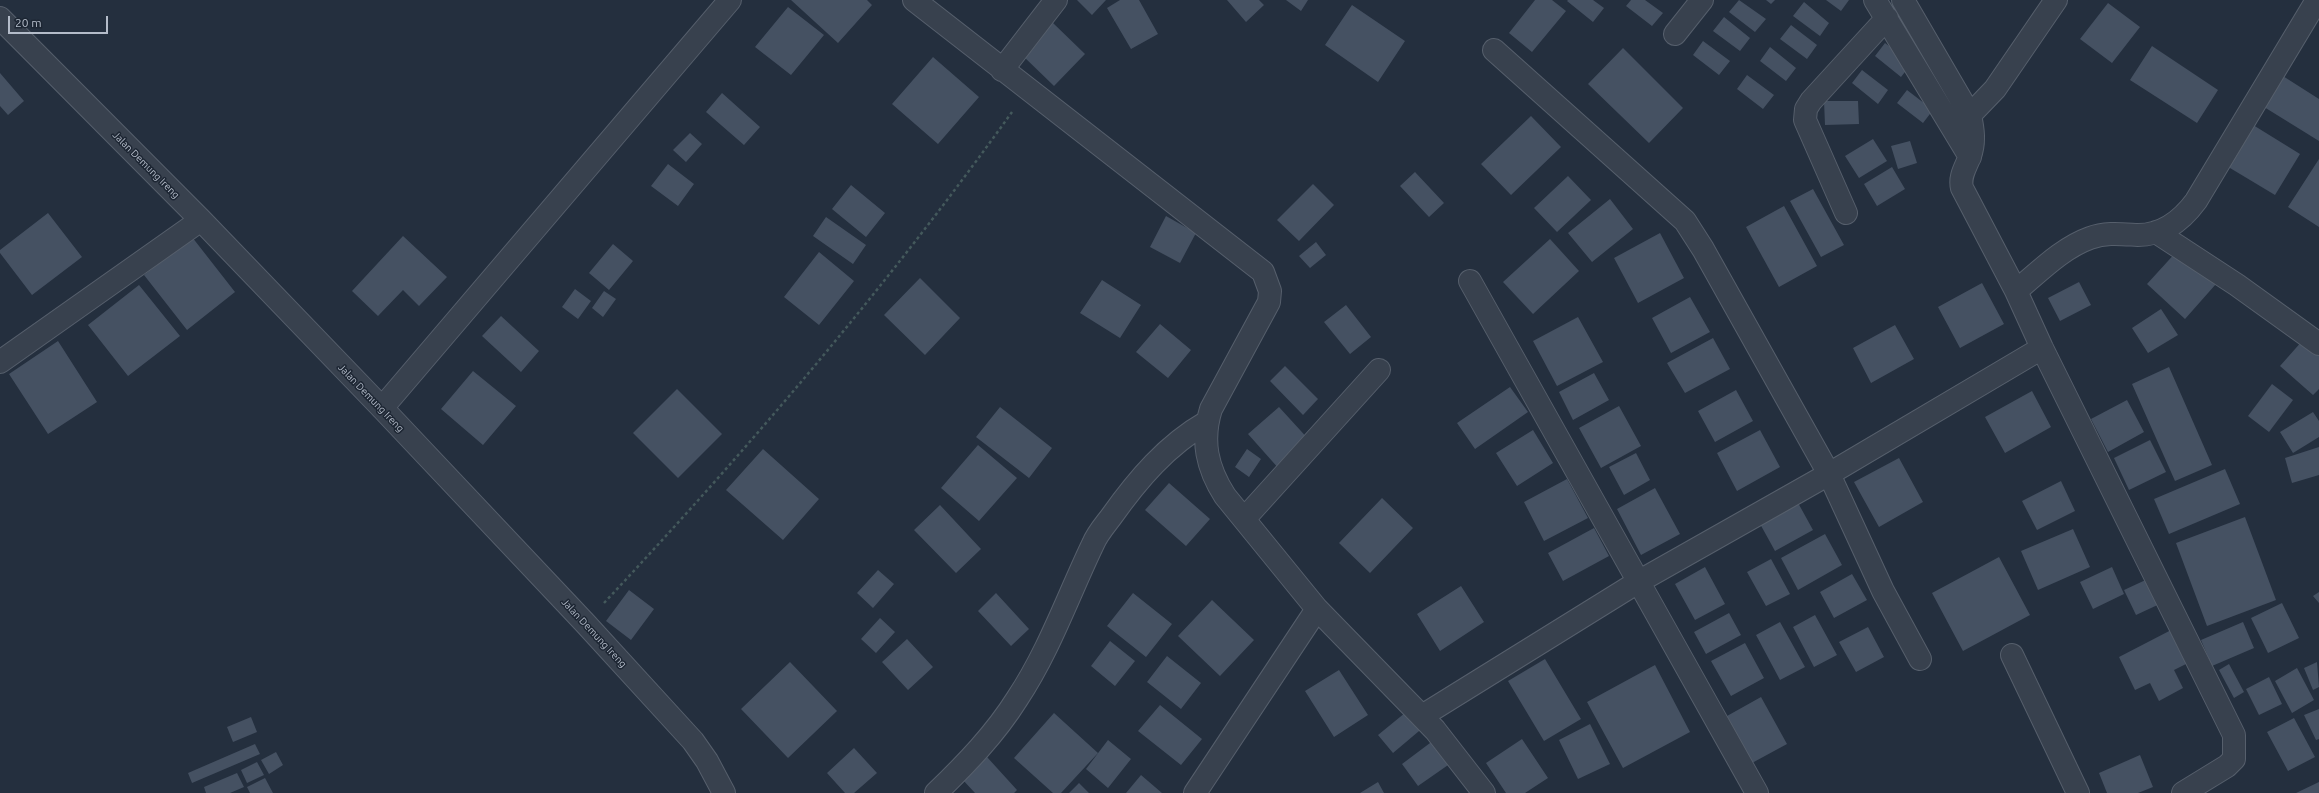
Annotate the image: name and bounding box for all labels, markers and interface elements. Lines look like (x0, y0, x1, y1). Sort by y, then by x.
scale bar (10, 8, 110, 34)
text: 20 m (15, 16, 42, 29)
street label: Jalan Demung Ireng (110, 129, 182, 201)
street label: Jalan Demung Ireng (335, 362, 407, 434)
street label: Jalan Demung Ireng (559, 596, 629, 670)

